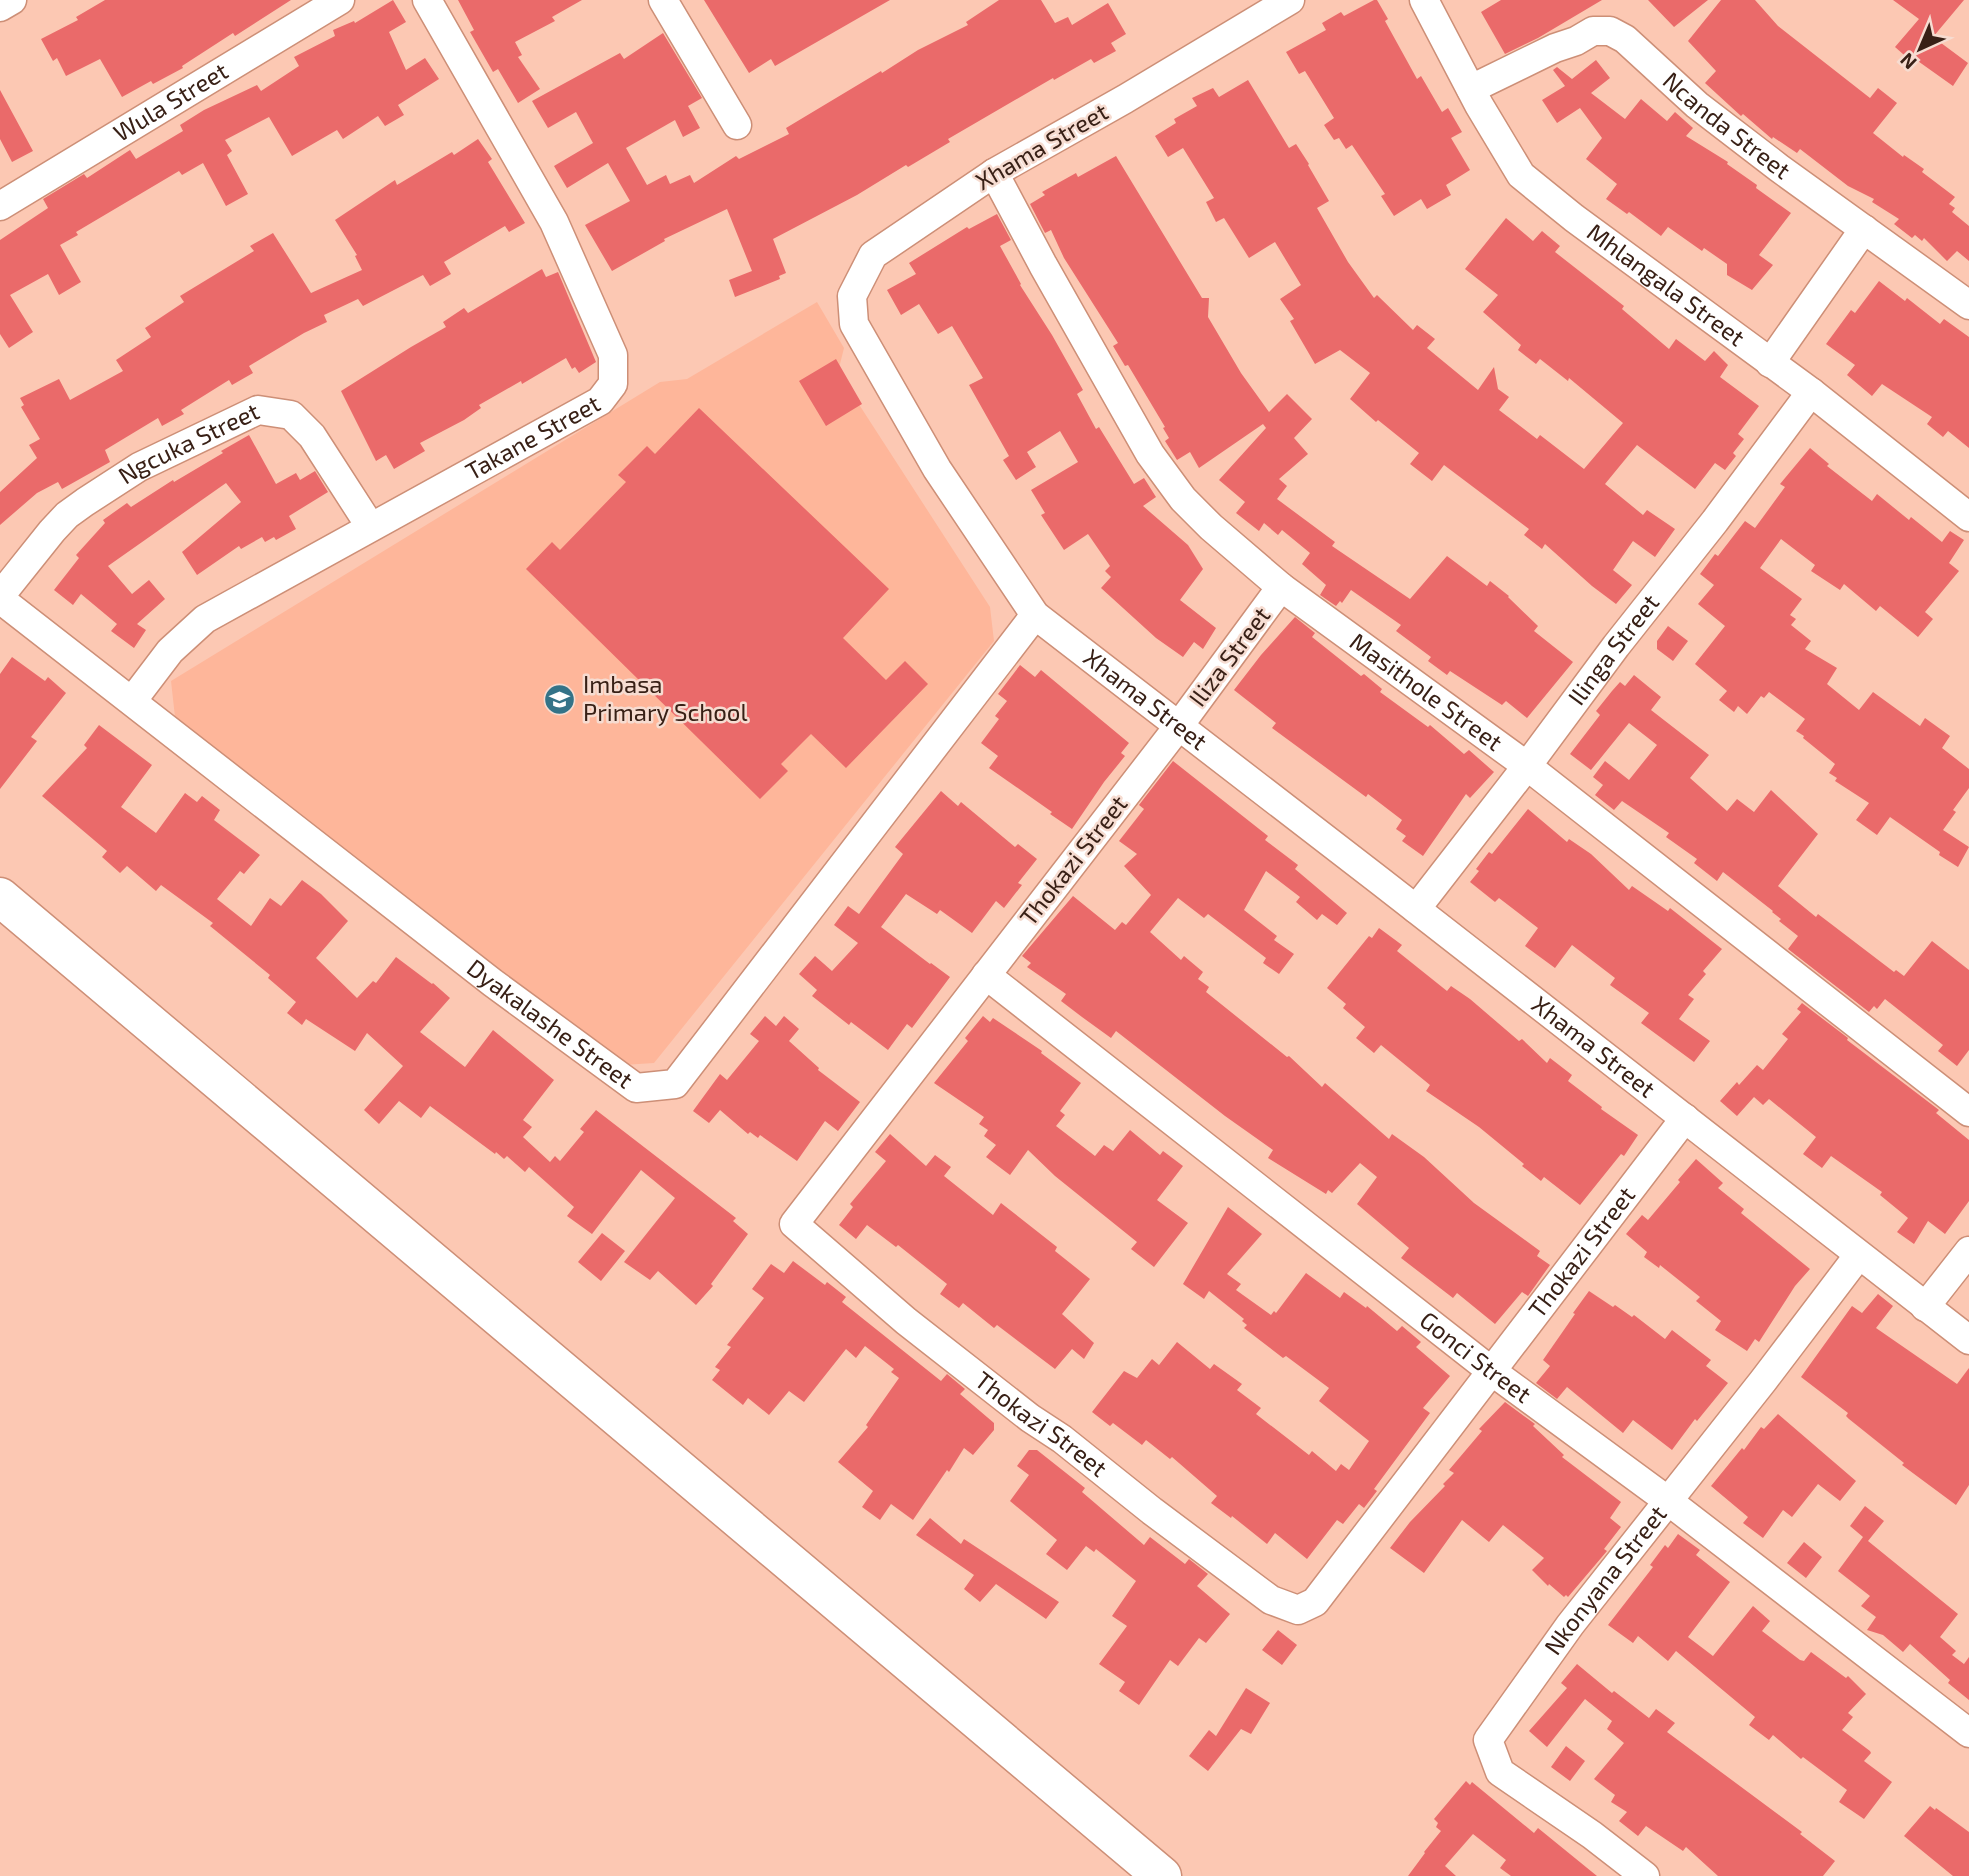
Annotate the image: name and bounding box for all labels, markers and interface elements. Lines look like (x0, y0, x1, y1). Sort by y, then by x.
north arrow (1885, 14, 1955, 84)
text: N (1895, 49, 1921, 75)
street label: Wula Street (108, 55, 233, 147)
street label: Ncanda Street (1658, 65, 1796, 184)
street label: Xhama Street (970, 96, 1113, 195)
street label: Mhlangala Street (1582, 217, 1751, 351)
street label: Takane Street (460, 388, 605, 485)
street label: Ngcuka Street (112, 396, 264, 489)
street label: Ilinga Street (1561, 588, 1664, 710)
street label: Iliza Street (1182, 601, 1276, 711)
street label: Masithole Street (1345, 626, 1508, 756)
street label: Xhama Street (1078, 642, 1213, 755)
place label: Imbasa Primary School (583, 669, 748, 726)
school or university icon: Imbasa Primary School (543, 682, 577, 716)
street label: Thokazi Street (1013, 789, 1133, 931)
street label: Dyakalashe Street (462, 952, 639, 1094)
street label: Xhama Street (1527, 989, 1661, 1103)
street label: Thokazi Street (1522, 1180, 1640, 1323)
street label: Gonci Street (1415, 1305, 1537, 1408)
street label: Thokazi Street (970, 1365, 1113, 1482)
street label: Nkonyana Street (1537, 1499, 1672, 1660)

